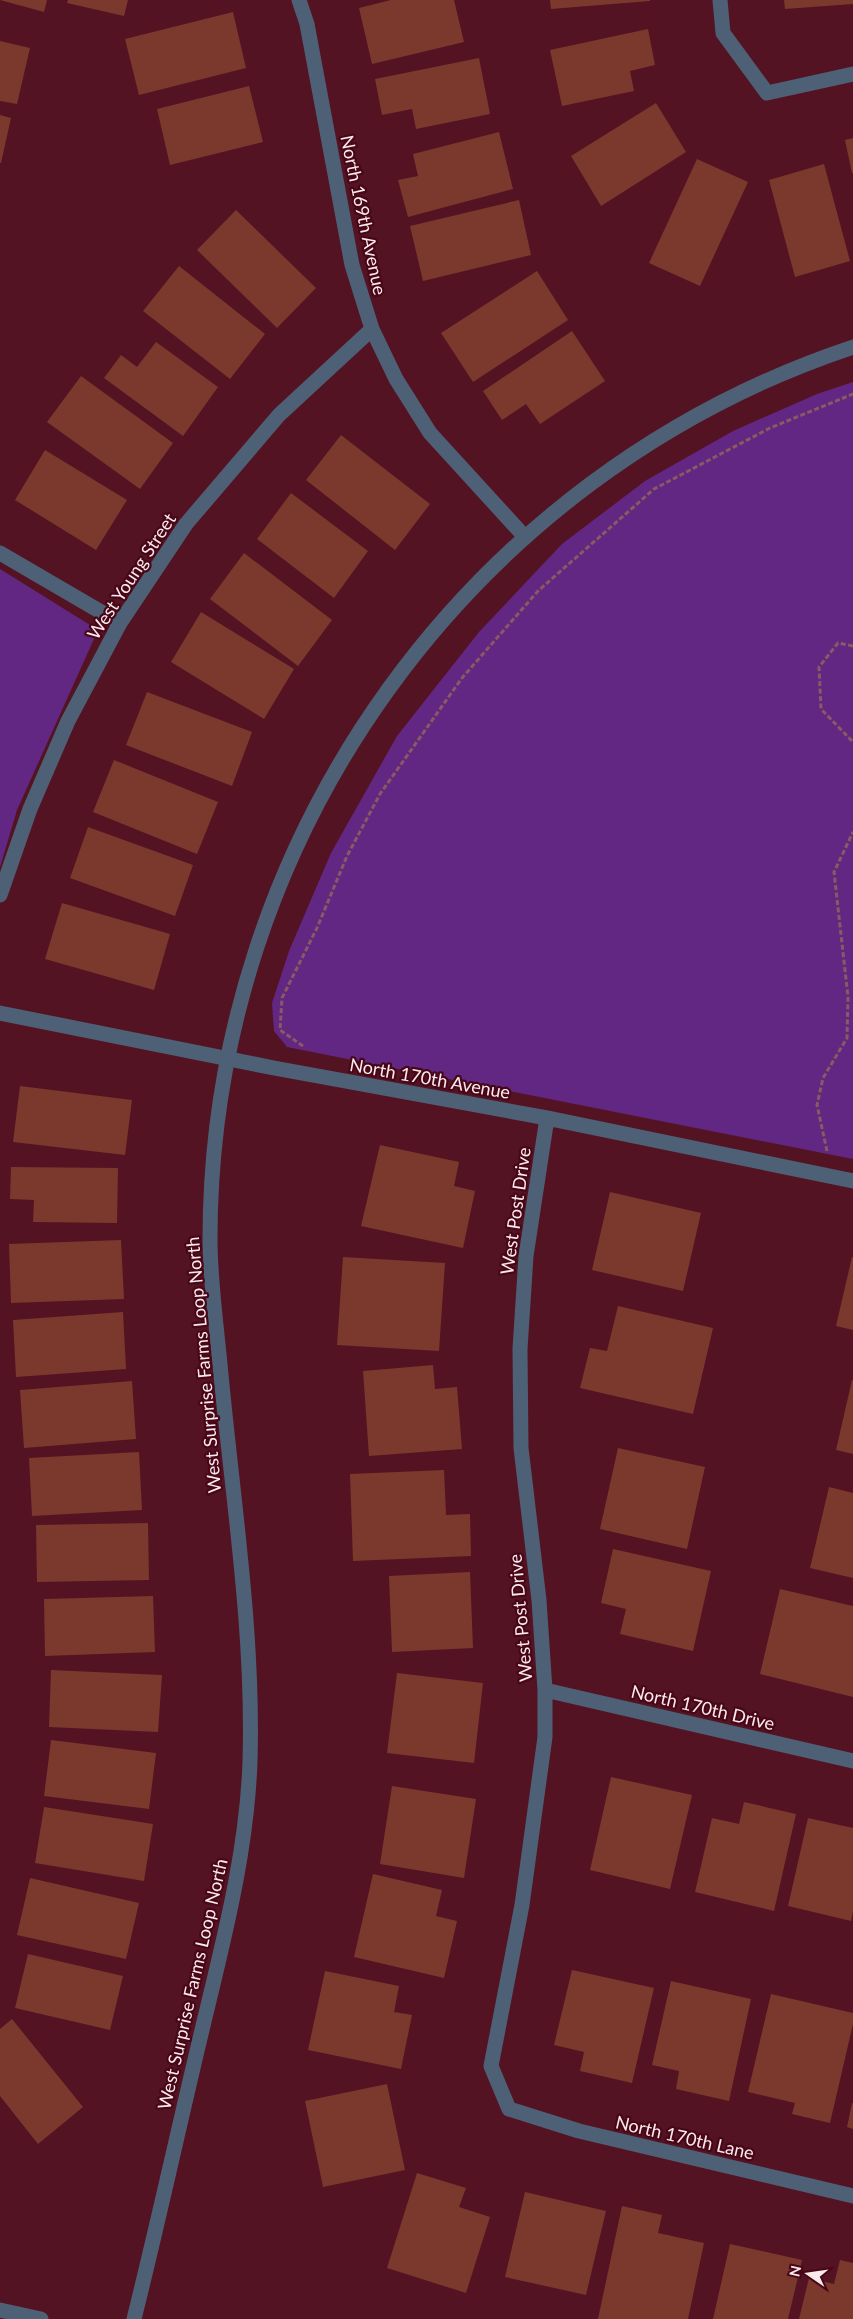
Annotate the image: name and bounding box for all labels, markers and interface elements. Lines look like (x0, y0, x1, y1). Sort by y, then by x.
street label: North 169th Avenue (336, 133, 392, 297)
street label: West Young Street (82, 508, 180, 643)
street label: North 170th Avenue (348, 1053, 512, 1103)
street label: West Post Drive (495, 1146, 535, 1276)
street label: West Surprise Farms Loop North (181, 1236, 225, 1494)
street label: West Post Drive (503, 1553, 537, 1683)
street label: North 170th Drive (629, 1680, 777, 1734)
street label: West Surprise Farms Loop North (152, 1856, 232, 2112)
street label: North 170th Lane (614, 2110, 756, 2164)
north arrow (783, 2249, 833, 2299)
text: N (785, 2264, 804, 2278)

